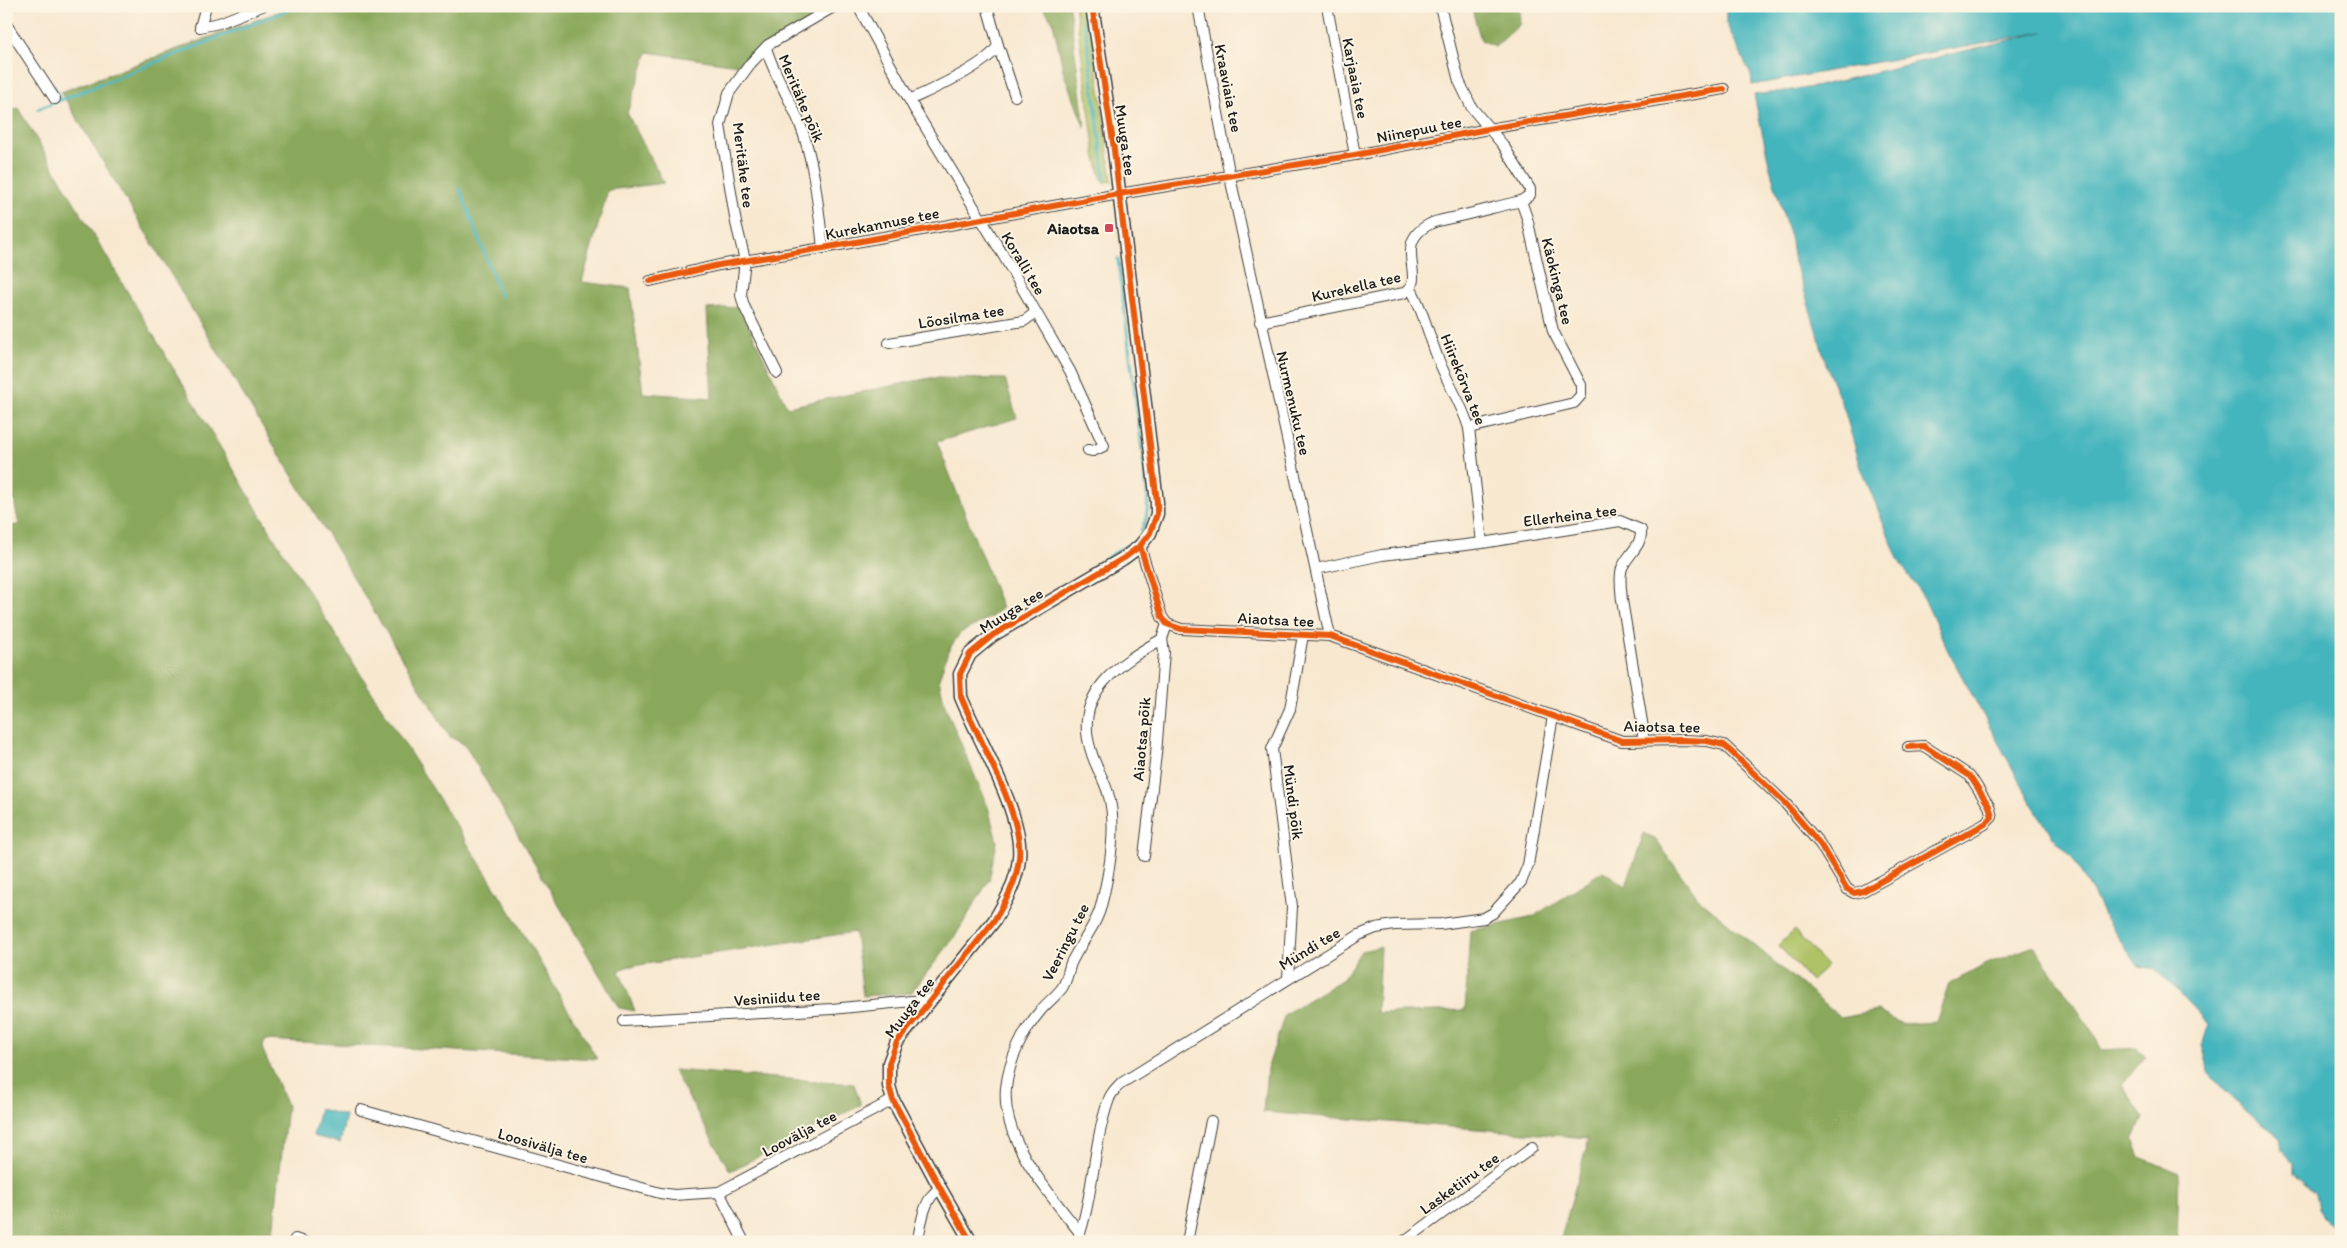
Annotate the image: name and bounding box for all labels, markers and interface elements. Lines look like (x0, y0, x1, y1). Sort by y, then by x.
street label: Karjaaia tee (1338, 36, 1373, 120)
street label: Kraaviaia tee (1211, 42, 1246, 134)
street label: Meritähe põik (774, 51, 829, 145)
street label: Muuga tee (1111, 103, 1140, 177)
street label: Niinepuu tee (1375, 112, 1463, 147)
street label: Meritähe tee (729, 121, 758, 209)
street label: Kurekannuse tee (823, 203, 941, 244)
place label: Aiaotsa (1046, 219, 1100, 238)
marker: Aiaotsa (1103, 222, 1115, 234)
street label: Koralli tee (997, 228, 1050, 298)
street label: Käokinga tee (1538, 236, 1578, 327)
street label: Kurekella tee (1310, 267, 1403, 306)
street label: Lõosilma tee (917, 300, 1005, 333)
street label: Hiirekõrva tee (1437, 331, 1491, 428)
street label: Nurmenuku tee (1272, 349, 1315, 457)
street label: Ellerheina tee (1522, 500, 1618, 531)
street label: Muuga tee (976, 583, 1047, 637)
street label: Aiaotsa tee (1237, 608, 1315, 631)
street label: Aiaotsa põik (1128, 695, 1155, 782)
street label: Aiaotsa tee (1623, 716, 1701, 737)
street label: Mündi põik (1279, 763, 1308, 842)
street label: Veeringu tee (1038, 900, 1093, 984)
street label: Mündi tee (1275, 923, 1344, 974)
street label: Muuga tee (880, 973, 939, 1042)
street label: Vesiniidu tee (733, 985, 821, 1010)
street label: Loovälja tee (759, 1106, 840, 1161)
street label: Loosivälja tee (496, 1124, 590, 1168)
street label: Lasketiiru tee (1416, 1148, 1503, 1219)

